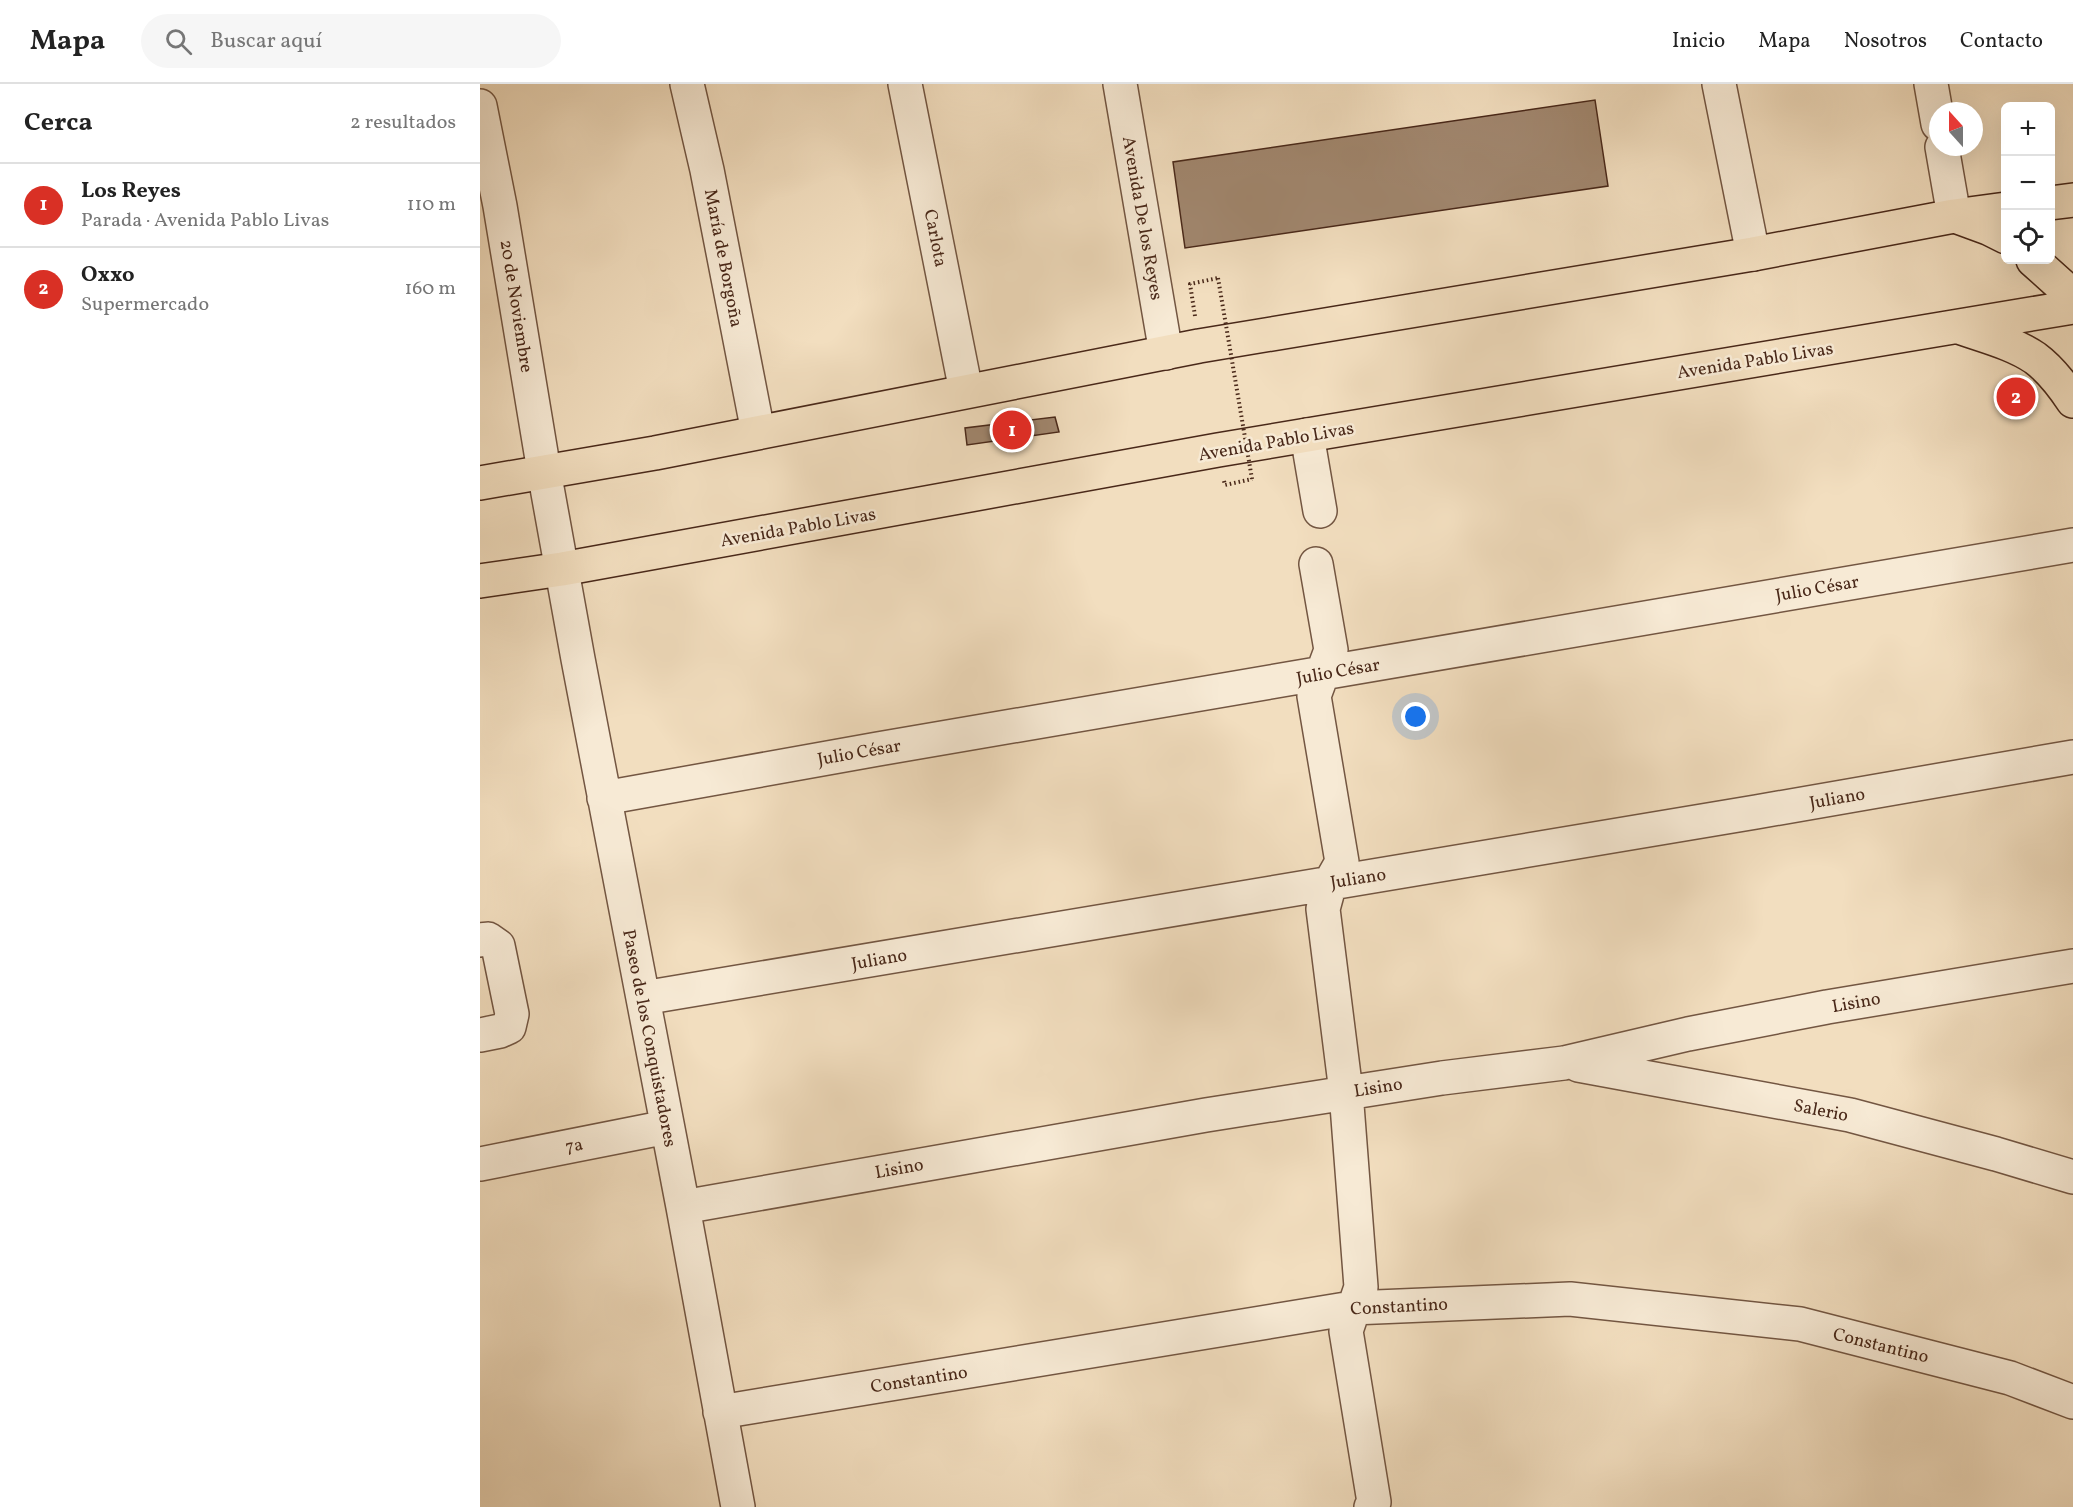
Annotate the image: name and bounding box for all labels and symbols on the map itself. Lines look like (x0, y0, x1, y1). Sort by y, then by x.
north arrow (1929, 102, 1983, 156)
street label: Avenida De los Reyes (1115, 134, 1168, 302)
street label: María de Borgoña (697, 187, 748, 330)
street label: Carlota (917, 207, 952, 269)
street label: 20 de Noviembre (493, 238, 538, 374)
street label: Avenida Pablo Livas (1675, 337, 1835, 386)
pin: 2 (1996, 374, 2036, 420)
pin: 1 (992, 408, 1032, 452)
street label: Avenida Pablo Livas (1196, 416, 1356, 468)
street label: Avenida Pablo Livas (718, 502, 878, 554)
street label: Julio César (1773, 570, 1862, 609)
street label: Julio César (1294, 653, 1383, 692)
your location (1401, 702, 1430, 731)
street label: Julio César (815, 734, 904, 773)
street label: Juliano (1807, 782, 1867, 817)
street label: Juliano (1329, 863, 1388, 896)
street label: Paseo de los Conquistadores (615, 927, 682, 1149)
street label: Juliano (849, 943, 909, 978)
street label: Lisino (1830, 987, 1883, 1020)
street label: Lisino (1352, 1072, 1404, 1105)
street label: Salerio (1791, 1094, 1850, 1129)
street label: 7a (563, 1133, 585, 1160)
street label: Lisino (873, 1153, 926, 1186)
street label: Constantino (1350, 1292, 1449, 1323)
street label: Constantino (1830, 1322, 1931, 1370)
street label: Constantino (869, 1360, 970, 1400)

